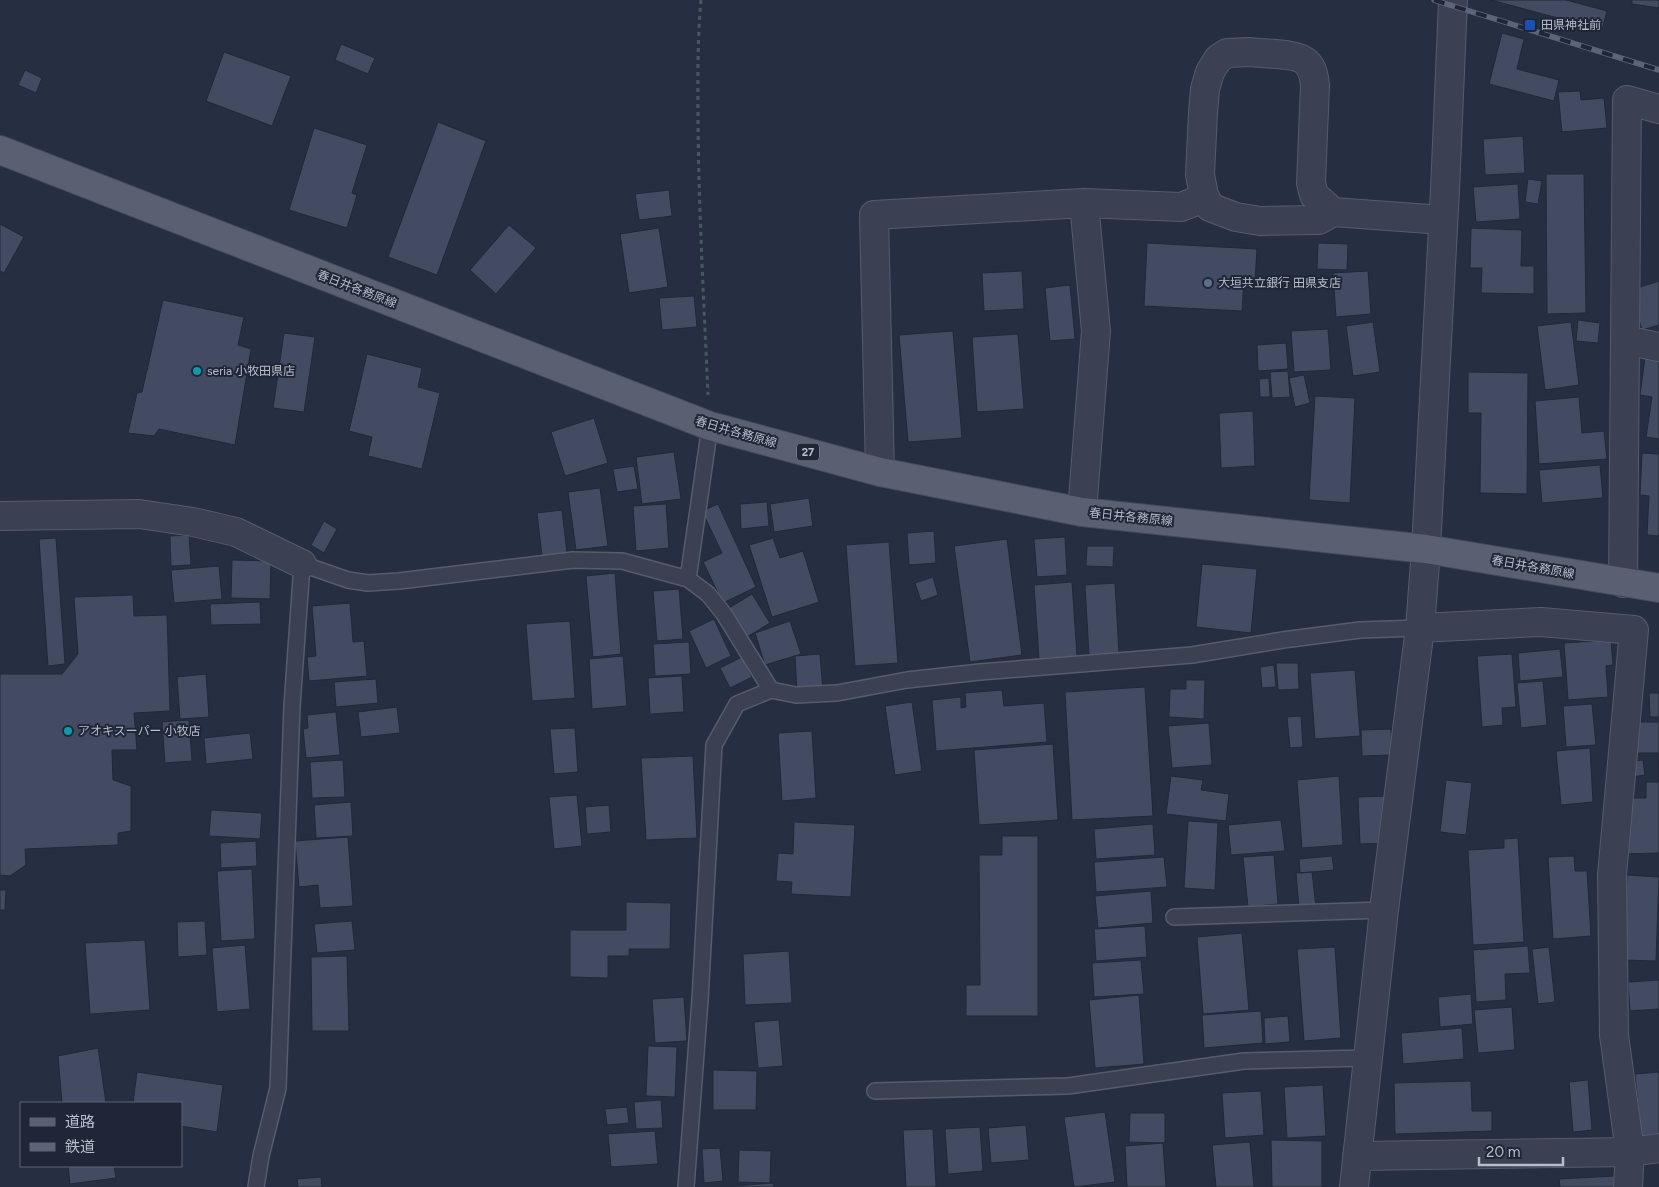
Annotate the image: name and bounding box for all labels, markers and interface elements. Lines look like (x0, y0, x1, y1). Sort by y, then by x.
marker: 田県神社前 (1523, 18, 1537, 32)
place label: 田県神社前 (1541, 18, 1601, 32)
street label: 春日井各務原線 (315, 267, 399, 311)
place label: 大垣共立銀行 田県支店 (1218, 276, 1341, 290)
marker: 大垣共立銀行 田県支店 (1202, 277, 1214, 289)
place label: seria 小牧田県店 (207, 364, 295, 378)
marker: seria 小牧田県店 (191, 365, 203, 377)
street label: 春日井各務原線 (694, 414, 778, 450)
road number: 27 (797, 444, 819, 461)
street label: 春日井各務原線 (1088, 506, 1174, 528)
street label: 春日井各務原線 (1490, 553, 1576, 581)
place label: アオキスーパー 小牧店 (78, 724, 201, 738)
marker: アオキスーパー 小牧店 (62, 725, 74, 737)
legend (20, 1102, 182, 1167)
text: 道路 (65, 1113, 95, 1131)
scale bar (1479, 1134, 1563, 1166)
text: 鉄道 (65, 1138, 95, 1156)
text: 20 m (1486, 1143, 1520, 1161)

